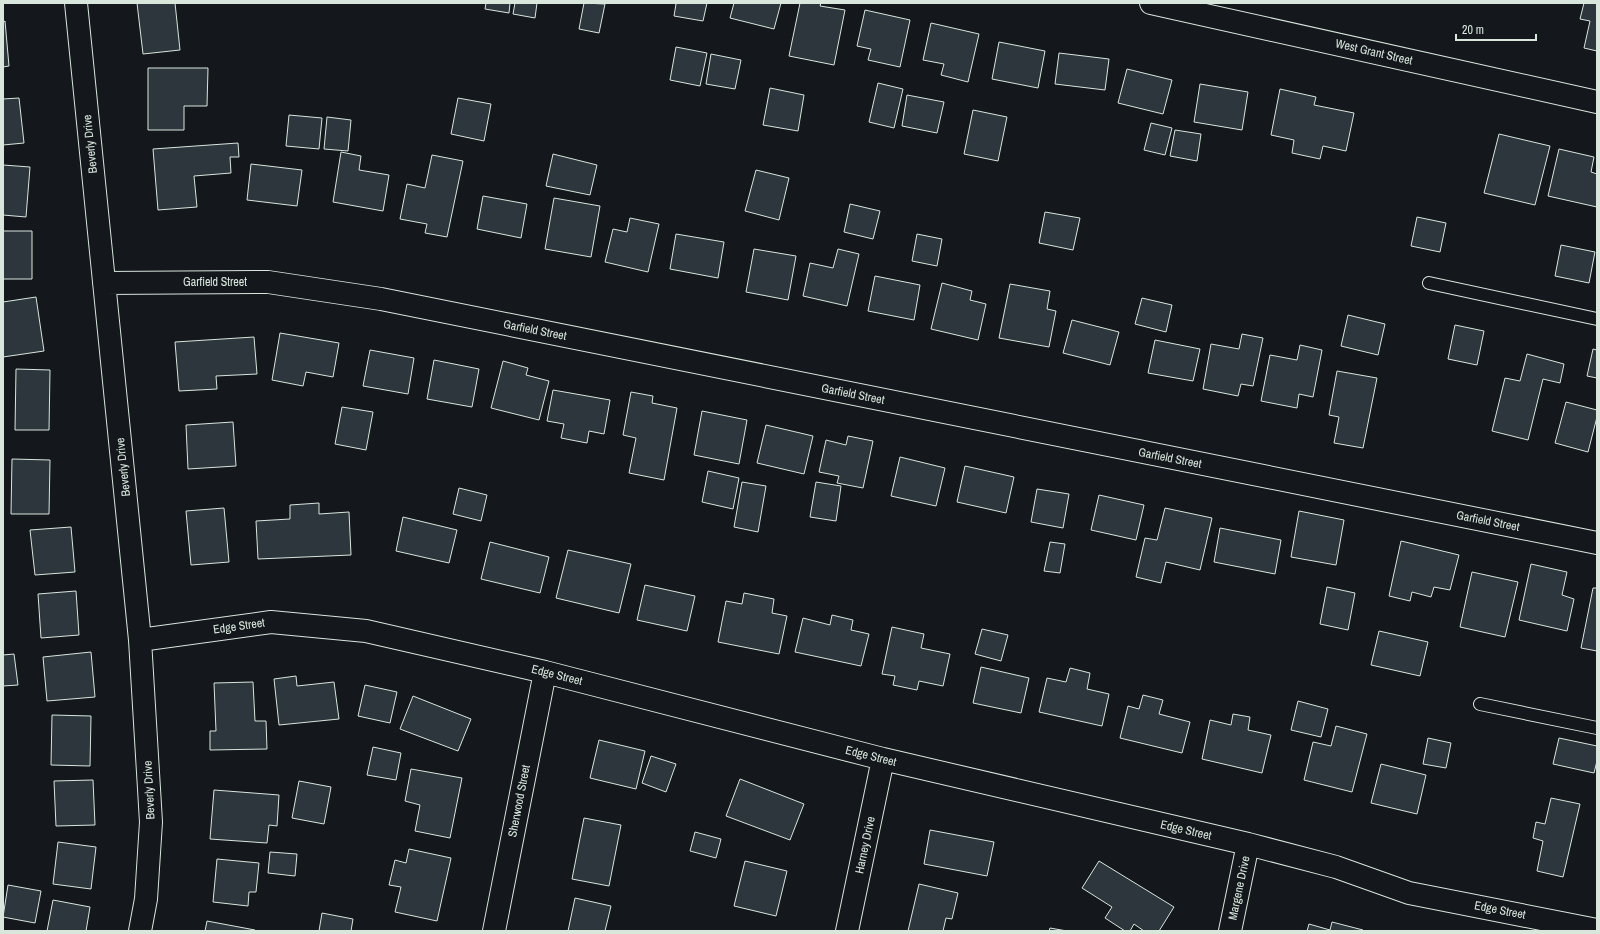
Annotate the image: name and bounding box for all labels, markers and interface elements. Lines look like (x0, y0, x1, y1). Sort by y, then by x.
scale bar (1456, 16, 1536, 42)
text: 20 m (1462, 22, 1484, 38)
street label: West Grant Street (1334, 35, 1414, 69)
street label: Beverly Drive (79, 114, 101, 174)
street label: Garfield Street (183, 274, 247, 290)
street label: Garfield Street (502, 316, 568, 344)
street label: Garfield Street (820, 380, 886, 408)
street label: Beverly Drive (112, 437, 134, 497)
street label: Garfield Street (1137, 444, 1203, 472)
street label: Garfield Street (1455, 507, 1521, 535)
street label: Edge Street (212, 614, 266, 638)
street label: Edge Street (530, 661, 584, 689)
street label: Edge Street (844, 742, 898, 770)
street label: Beverly Drive (139, 760, 159, 820)
street label: Sherwood Street (504, 763, 534, 839)
street label: Harney Drive (851, 815, 879, 875)
street label: Edge Street (1159, 816, 1213, 844)
street label: Margene Drive (1224, 855, 1254, 921)
street label: Edge Street (1473, 897, 1527, 923)

